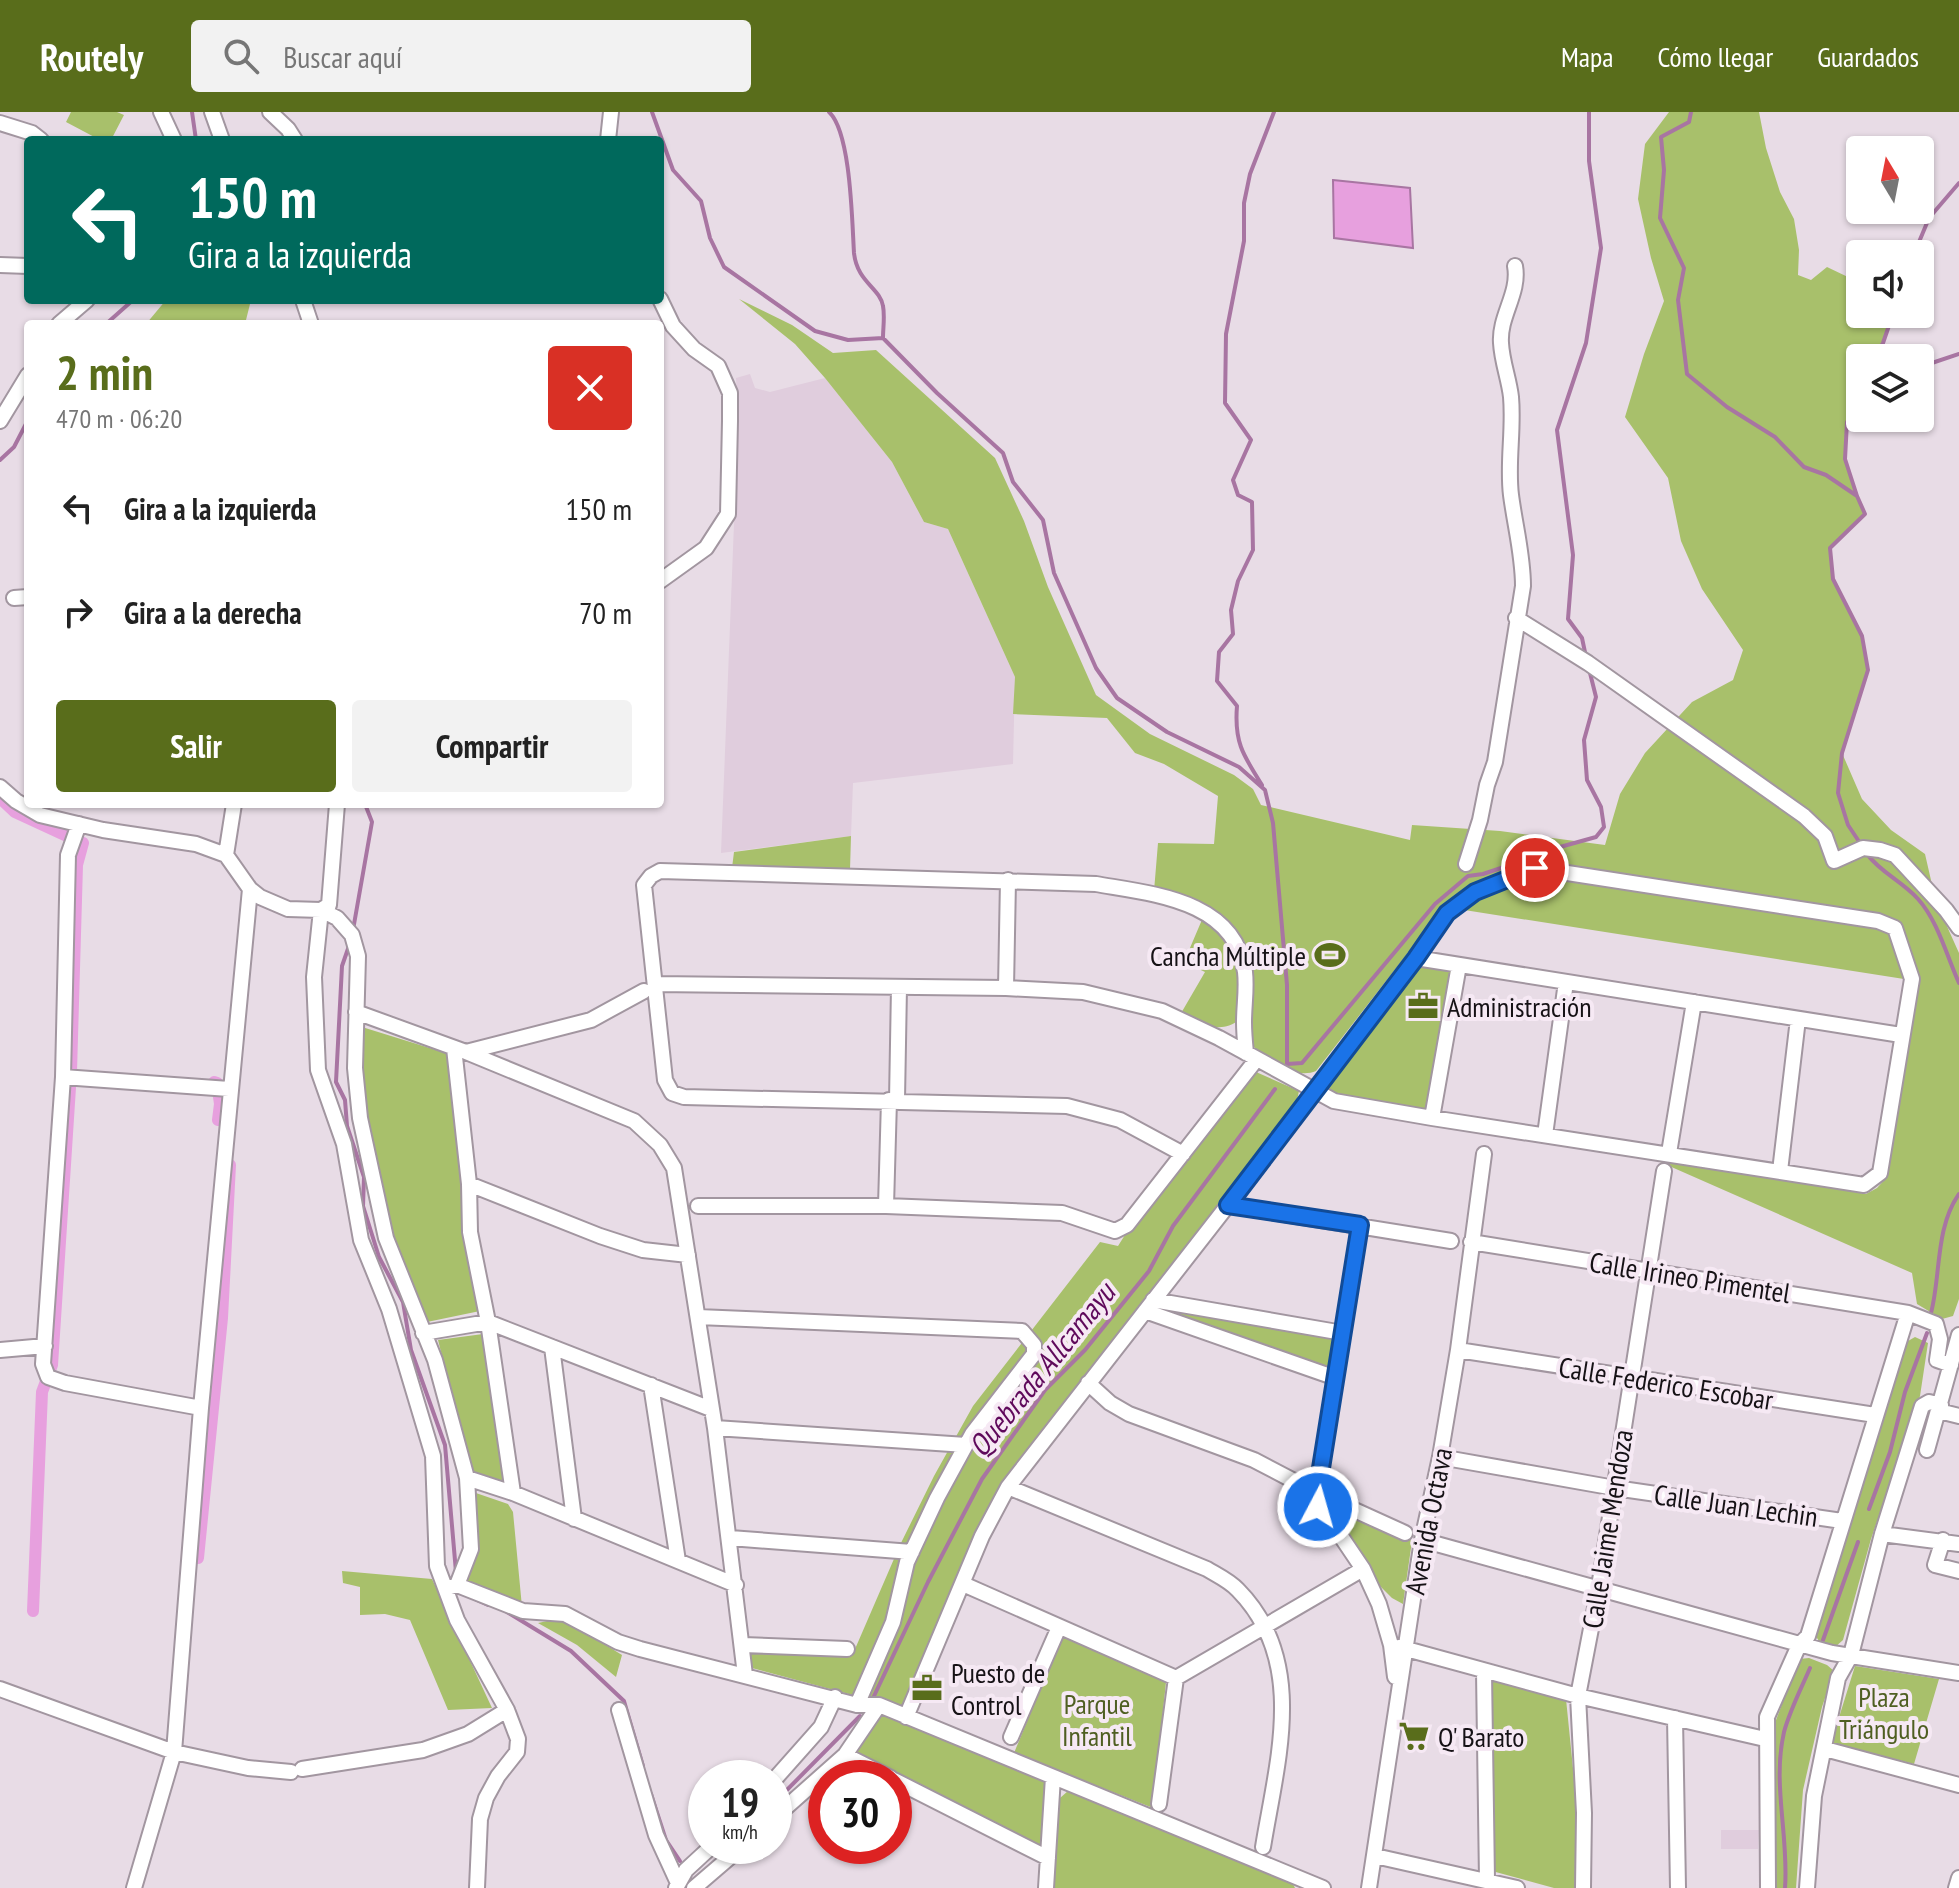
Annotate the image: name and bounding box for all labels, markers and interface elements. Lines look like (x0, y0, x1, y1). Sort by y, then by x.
search box (191, 20, 751, 92)
text: Routely (40, 32, 143, 81)
icon: search (219, 34, 263, 78)
text: Buscar aquí (283, 37, 402, 76)
text: Mapa (1561, 38, 1613, 75)
text: Cómo llegar (1657, 38, 1773, 75)
text: Guardados (1817, 38, 1919, 75)
north arrow (1846, 136, 1934, 224)
map controls (1846, 136, 1934, 432)
text: 150 m (188, 161, 317, 233)
icon: left (56, 168, 160, 272)
text: Gira a la izquierda (188, 231, 412, 278)
button: sound (1846, 240, 1934, 328)
text: 2 min (56, 341, 153, 403)
button: layers (1846, 344, 1934, 432)
button: close (548, 346, 632, 430)
text: 470 m · 06:20 (56, 402, 182, 435)
icon: left (56, 486, 100, 530)
text: Gira a la izquierda (124, 489, 316, 528)
text: 150 m (566, 489, 632, 528)
icon: right (56, 590, 100, 634)
text: Gira a la derecha (124, 593, 302, 632)
text: 70 m (579, 593, 632, 632)
button: Salir (56, 700, 336, 792)
button: Compartir (352, 700, 632, 792)
pin (1501, 834, 1569, 902)
icon: arrive (1513, 846, 1557, 890)
place label: Cancha Múltiple (1150, 937, 1306, 974)
sports icon: Cancha Múltiple (1313, 938, 1347, 972)
place label: Administración (1447, 988, 1592, 1025)
office icon: Administración (1406, 989, 1440, 1023)
street label: Calle Irineo Pimentel (1587, 1243, 1793, 1311)
water label: Quebrada Allcamayu (959, 1273, 1124, 1464)
street label: Calle Federico Escobar (1556, 1348, 1776, 1418)
street label: Calle Jaime Mendoza (1573, 1427, 1641, 1631)
street label: Avenida Octava (1396, 1444, 1460, 1598)
position arrow (1276, 1465, 1360, 1549)
street label: Calle Juan Lechin (1652, 1475, 1820, 1535)
place label: Puesto de Control (951, 1654, 1045, 1723)
office icon: Puesto de Control (910, 1671, 944, 1705)
park label: Plaza Triángulo (1839, 1678, 1929, 1747)
park label: Parque Infantil (1062, 1685, 1132, 1754)
place label: Q' Barato (1438, 1718, 1524, 1755)
supermarket icon: Q' Barato (1397, 1719, 1431, 1753)
speed limit sign: 30 (808, 1760, 912, 1864)
text: 19 (721, 1776, 759, 1828)
text: km/h (722, 1819, 758, 1845)

